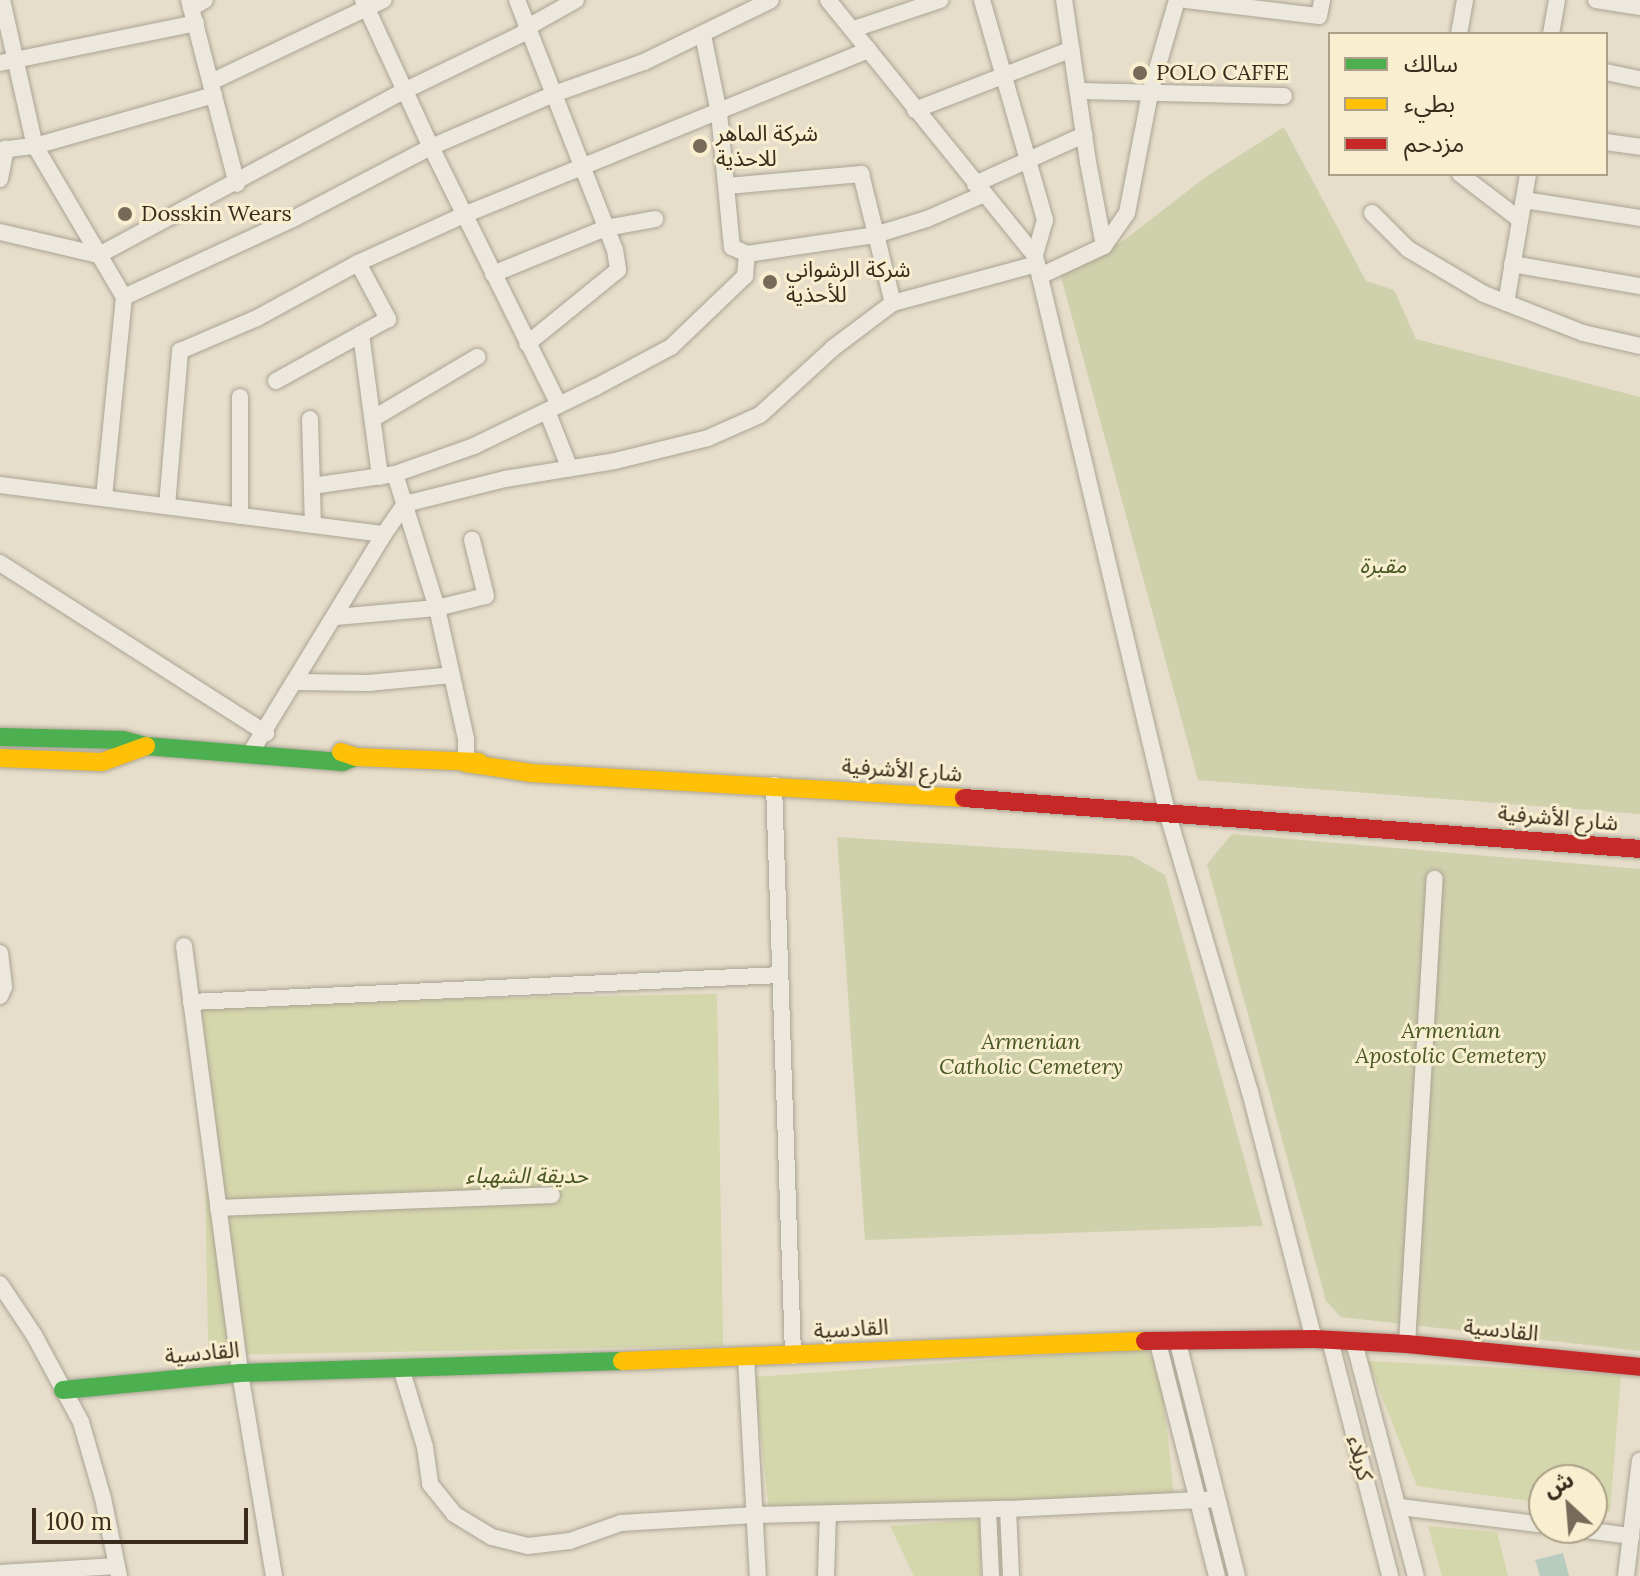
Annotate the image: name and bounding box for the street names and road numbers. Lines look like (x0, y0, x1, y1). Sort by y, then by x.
street label: شارع الأشرفية (841, 753, 963, 787)
street label: شارع الأشرفية (1497, 800, 1619, 836)
street label: القادسية (1462, 1313, 1540, 1347)
street label: القادسية (813, 1314, 889, 1344)
street label: القادسية (164, 1337, 240, 1369)
street label: كربلاء (1342, 1433, 1378, 1483)

